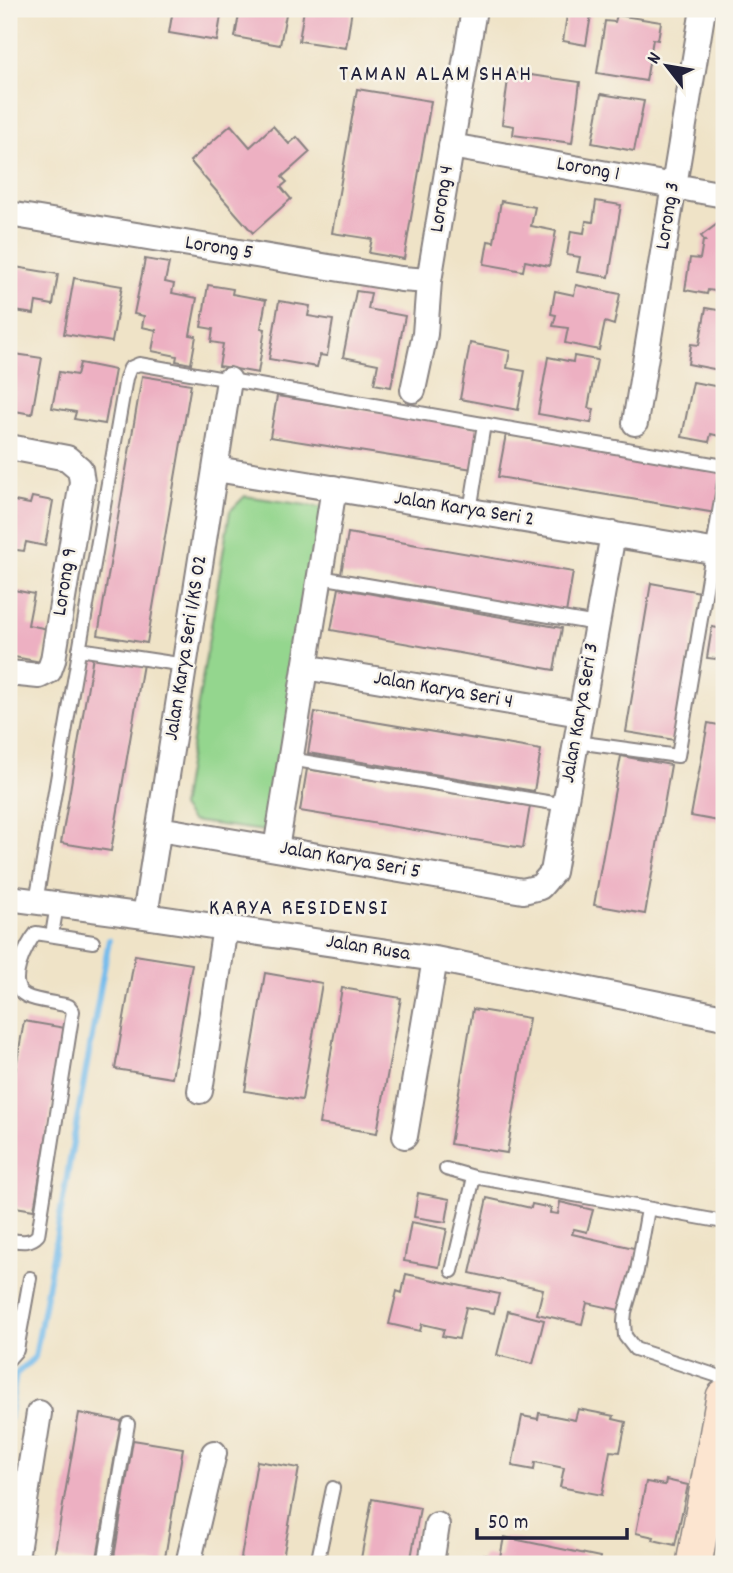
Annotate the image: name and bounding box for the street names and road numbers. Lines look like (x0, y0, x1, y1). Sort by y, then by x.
street label: Lorong 1 (554, 150, 622, 190)
street label: Lorong 4 (423, 163, 463, 235)
street label: Lorong 3 (649, 180, 689, 252)
street label: Lorong 5 (183, 229, 255, 269)
street label: Jalan Karya Seri 2 (392, 484, 536, 536)
street label: Lorong 9 (46, 546, 86, 618)
street label: Jalan Karya Seri 1/KS 02 (158, 553, 216, 743)
street label: Jalan Karya Seri 3 (554, 641, 608, 785)
street label: Jalan Karya Seri 4 (371, 664, 515, 718)
street label: Jalan Karya Seri 5 (277, 834, 423, 888)
street label: Jalan Rusa (324, 928, 413, 971)

